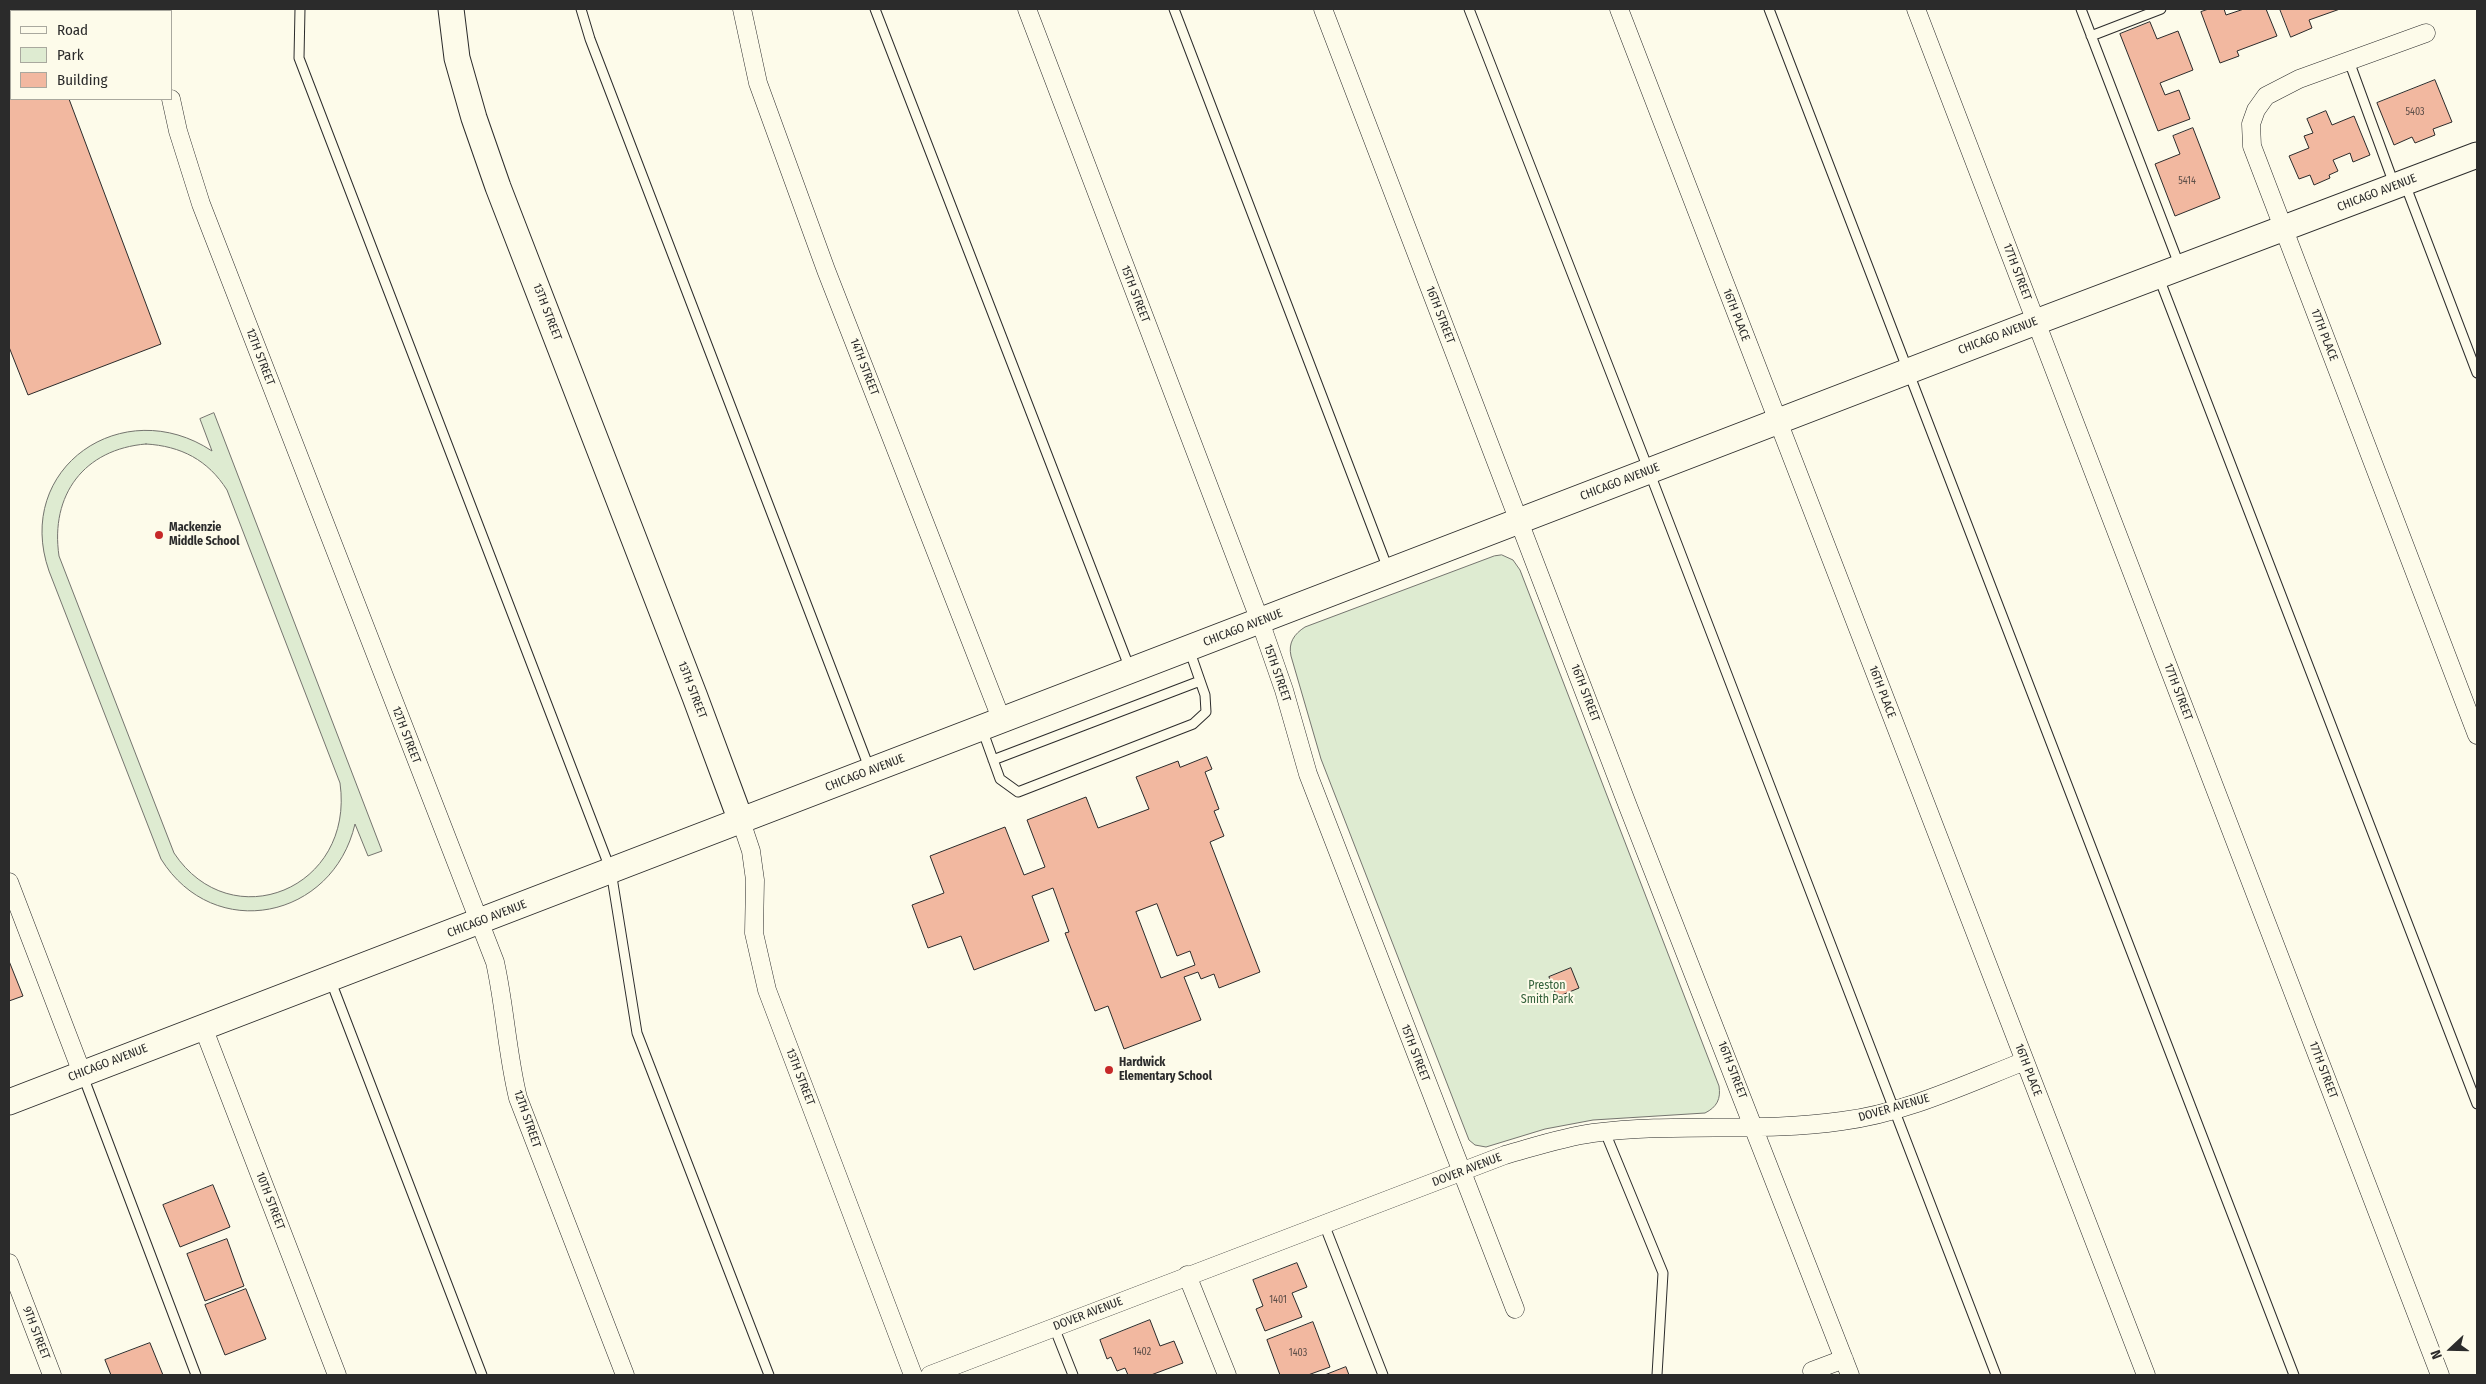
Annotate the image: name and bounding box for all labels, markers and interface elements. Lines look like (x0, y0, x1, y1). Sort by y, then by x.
legend (10, 10, 172, 100)
text: Road (57, 21, 88, 39)
text: Park (57, 46, 84, 64)
text: Building (57, 71, 108, 89)
house number: 5403 (2405, 106, 2425, 118)
street label: CHICAGO AVENUE (2335, 171, 2419, 215)
house number: 5414 (2178, 175, 2196, 187)
street label: 17TH STREET (2000, 242, 2034, 302)
street label: 15TH STREET (1118, 263, 1152, 325)
street label: 13TH STREET (530, 281, 564, 343)
street label: 16TH STREET (1422, 284, 1458, 346)
street label: 16TH PLACE (1719, 287, 1753, 343)
street label: 17TH PLACE (2307, 307, 2341, 363)
street label: CHICAGO AVENUE (1956, 314, 2040, 358)
street label: 12TH STREET (243, 326, 277, 388)
street label: 14TH STREET (847, 336, 881, 398)
street label: CHICAGO AVENUE (1578, 460, 1662, 504)
place label: Mackenzie Middle School (169, 521, 239, 549)
marker: Mackenzie Middle School (153, 529, 165, 541)
street label: CHICAGO AVENUE (1201, 606, 1285, 650)
street label: 15TH STREET (1260, 642, 1294, 704)
street label: 13TH STREET (675, 659, 709, 721)
street label: 16TH STREET (1567, 662, 1603, 724)
street label: 17TH STREET (2161, 662, 2195, 722)
street label: 16TH PLACE (1865, 664, 1899, 720)
street label: 12TH STREET (389, 704, 423, 766)
street label: CHICAGO AVENUE (823, 751, 907, 795)
street label: CHICAGO AVENUE (445, 897, 529, 941)
park label: Preston Smith Park (1521, 979, 1573, 1007)
street label: 15TH STREET (1398, 1022, 1432, 1084)
street label: 16TH STREET (1714, 1039, 1750, 1101)
street label: 17TH STREET (2306, 1040, 2340, 1100)
street label: CHICAGO AVENUE (66, 1041, 150, 1085)
street label: 16TH PLACE (2011, 1042, 2045, 1098)
street label: 13TH STREET (783, 1046, 817, 1108)
place label: Hardwick Elementary School (1119, 1056, 1212, 1084)
marker: Hardwick Elementary School (1103, 1064, 1115, 1076)
street label: 12TH STREET (510, 1088, 544, 1150)
street label: DOVER AVENUE (1857, 1091, 1931, 1125)
street label: DOVER AVENUE (1430, 1150, 1504, 1190)
street label: 10TH STREET (252, 1170, 288, 1232)
street label: DOVER AVENUE (1051, 1294, 1125, 1334)
house number: 1401 (1269, 1294, 1287, 1306)
street label: 9TH STREET (19, 1304, 53, 1362)
north arrow (2426, 1324, 2476, 1374)
house number: 1402 (1133, 1346, 1151, 1358)
house number: 1403 (1289, 1347, 1307, 1359)
text: N (2427, 1348, 2446, 1362)

